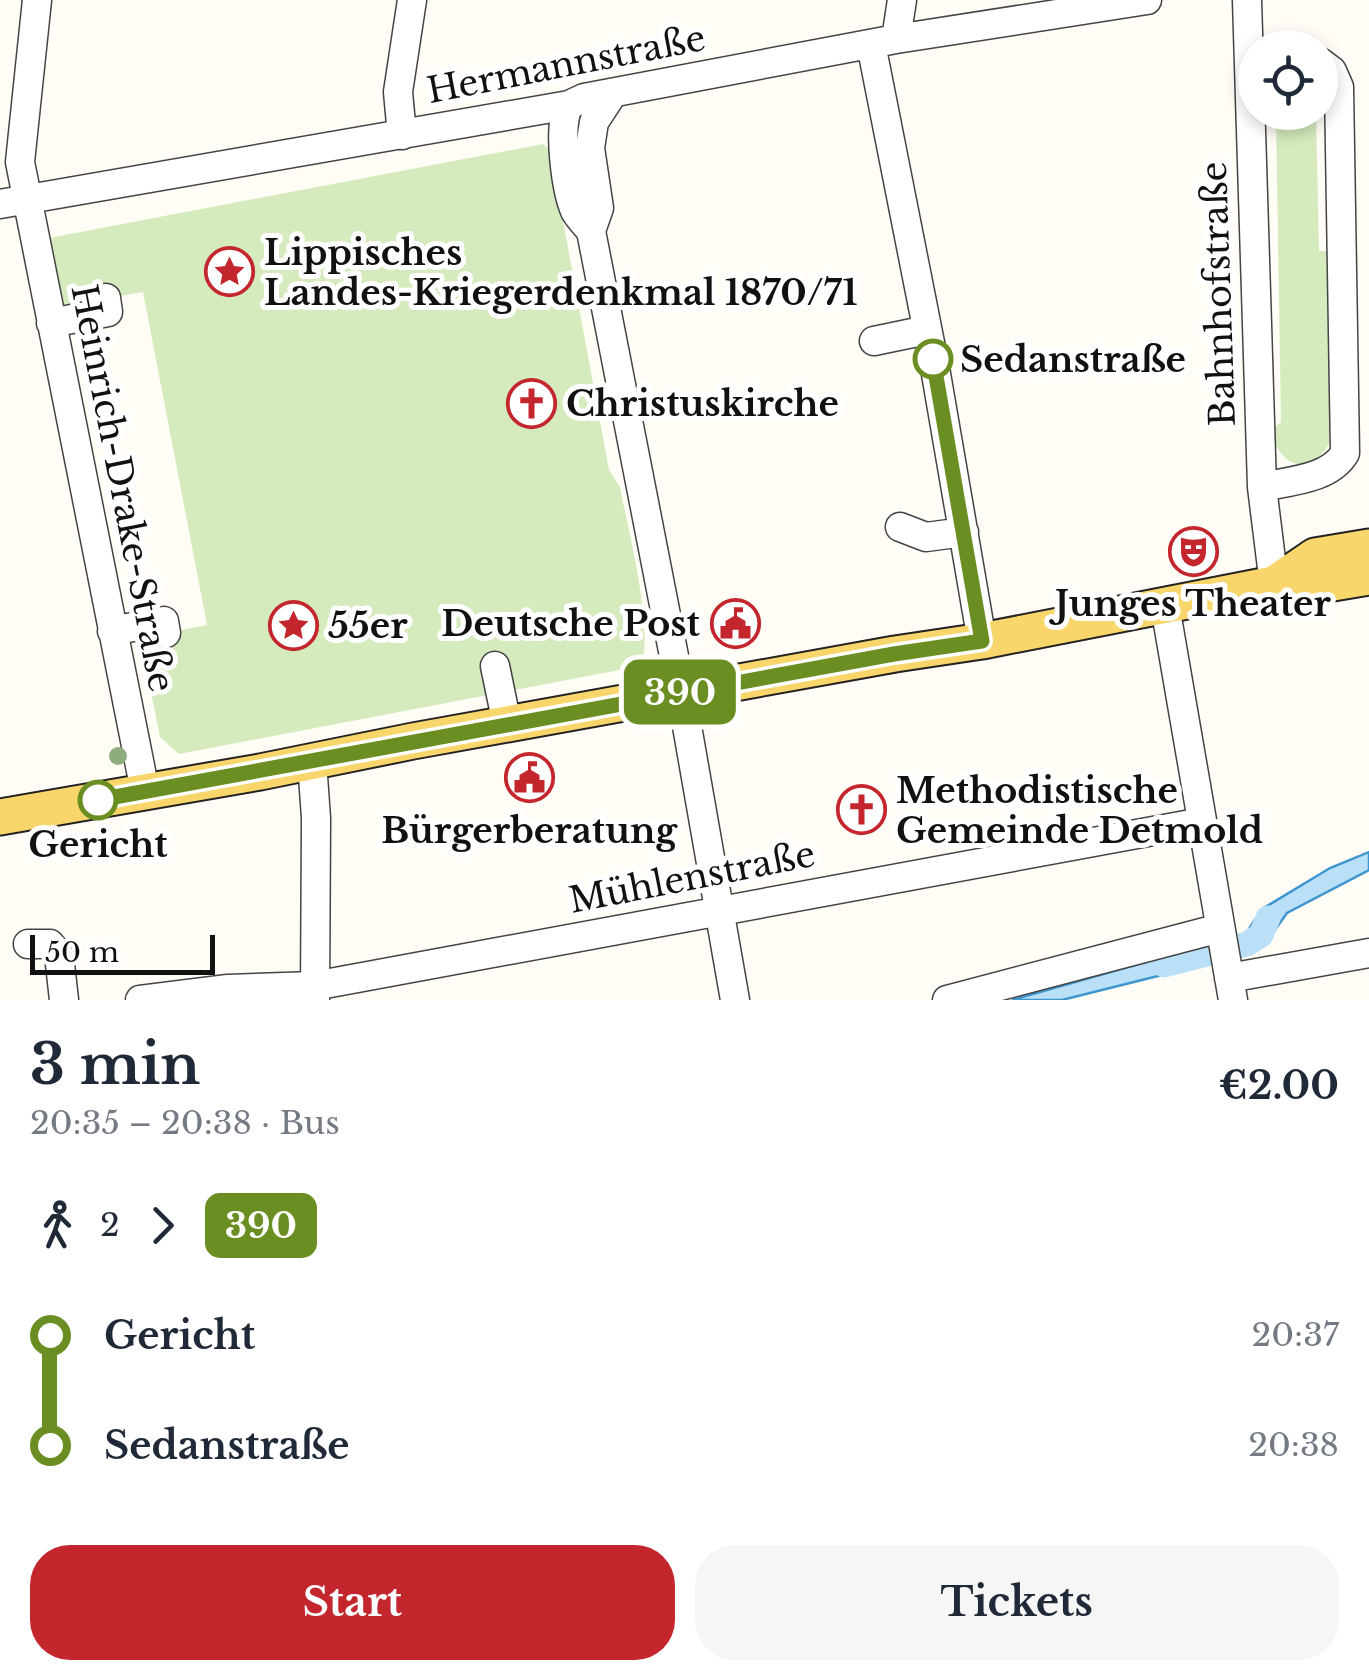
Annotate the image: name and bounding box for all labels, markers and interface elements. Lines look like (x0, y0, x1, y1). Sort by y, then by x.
street label: Hermannstraße (423, 16, 709, 112)
map controls (1238, 30, 1338, 130)
button: locate (1238, 30, 1338, 130)
street label: Bahnhofstraße (1192, 161, 1244, 427)
place label: Lippisches Landes-Kriegerdenkmal 1870/71 (264, 231, 858, 314)
place icon: Lippisches Landes-Kriegerdenkmal 1870/71 (203, 246, 255, 298)
street label: Heinrich-Drake-Straße (62, 281, 184, 695)
place label: Sedanstraße (960, 338, 1186, 381)
marker: Sedanstraße (914, 340, 952, 378)
church icon: Christuskirche (505, 377, 557, 429)
place label: Christuskirche (566, 382, 839, 425)
theatre icon: Junges Theater (1167, 525, 1219, 577)
place label: Junges Theater (1049, 582, 1332, 625)
public building icon: Deutsche Post (709, 597, 761, 649)
place icon: 55er (267, 599, 319, 651)
place label: Deutsche Post (441, 602, 701, 645)
place label: 55er (328, 604, 408, 647)
line badge: 390 (622, 660, 738, 724)
text: 390 (644, 671, 716, 714)
public building icon: Bürgerberatung (503, 752, 555, 804)
place label: Methodistische Gemeinde Detmold (896, 769, 1263, 852)
marker: Gericht (79, 781, 117, 819)
church icon: Methodistische Gemeinde Detmold (835, 784, 887, 836)
place label: Bürgerberatung (381, 809, 678, 852)
place label: Gericht (28, 823, 168, 866)
street label: Mühlenstraße (565, 832, 819, 922)
scale bar (30, 930, 215, 974)
text: 50 m (45, 935, 119, 970)
text: 3 min (30, 1031, 200, 1099)
text: €2.00 (1219, 1062, 1339, 1109)
text: 20:35 – 20:38 · Bus (30, 1103, 340, 1143)
icon: walk (30, 1198, 85, 1253)
icon: forward (135, 1198, 190, 1253)
text: 390 (225, 1204, 297, 1247)
text: 2 (100, 1205, 120, 1245)
text: Gericht (104, 1312, 255, 1359)
text: 20:37 (1252, 1315, 1339, 1355)
text: Sedanstraße (104, 1422, 349, 1469)
text: 20:38 (1248, 1425, 1339, 1465)
button: Start (30, 1545, 675, 1660)
button: Tickets (695, 1545, 1339, 1660)

